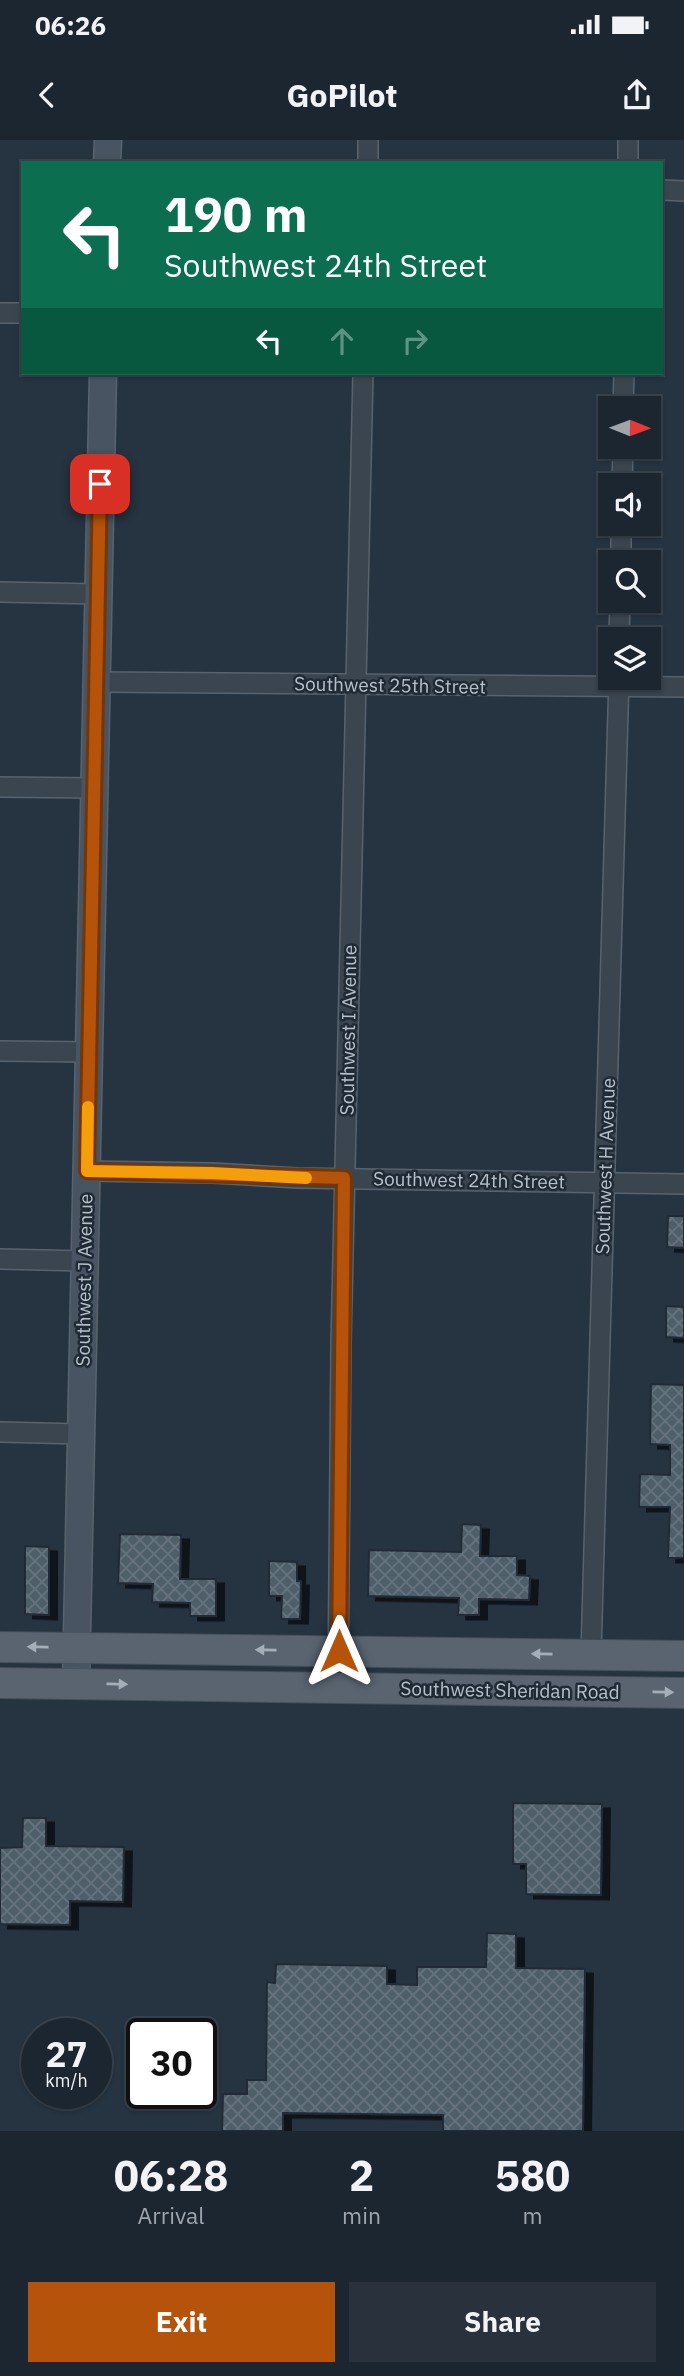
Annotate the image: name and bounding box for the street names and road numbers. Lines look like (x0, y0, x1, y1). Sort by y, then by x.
street label: Southwest 25th Street (294, 671, 486, 699)
street label: Southwest I Avenue (335, 945, 361, 1115)
street label: Southwest H Avenue (590, 1077, 620, 1255)
street label: Southwest 24th Street (373, 1166, 565, 1194)
street label: Southwest J Avenue (70, 1193, 98, 1367)
street label: Southwest Sheridan Road (400, 1676, 620, 1704)

